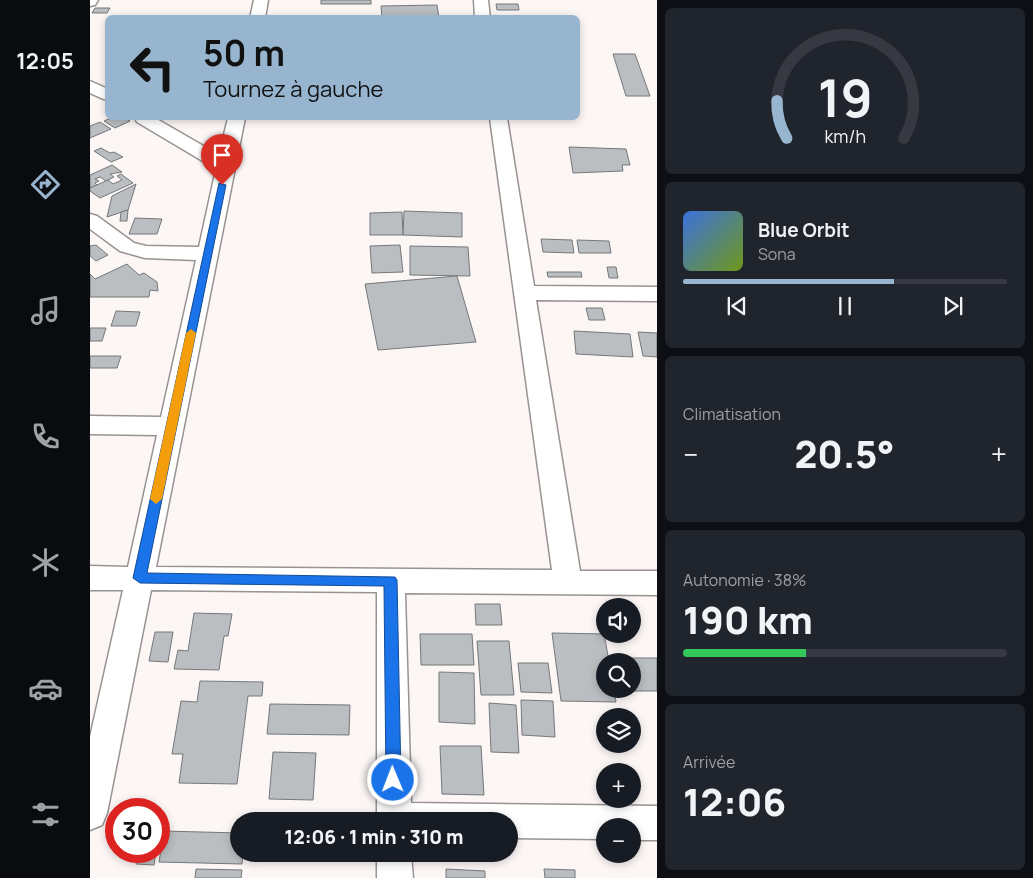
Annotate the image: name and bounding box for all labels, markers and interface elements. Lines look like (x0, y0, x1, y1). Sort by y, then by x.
text: 50 m (203, 29, 285, 77)
icon: left (120, 35, 185, 100)
text: 12:05 (16, 46, 74, 76)
text: 19 (817, 62, 873, 133)
text: Tournez à gauche (203, 74, 383, 104)
text: km/h (824, 124, 866, 148)
pin (201, 134, 243, 185)
icon: arrive (208, 141, 236, 169)
icon: directions (28, 167, 63, 202)
text: Blue Orbit (758, 217, 850, 243)
text: Sona (758, 243, 796, 265)
icon: previous (723, 292, 751, 320)
icon: pause (831, 292, 859, 320)
icon: next (939, 292, 967, 320)
icon: music (28, 293, 63, 328)
text: Climatisation (683, 403, 781, 425)
icon: phone (28, 419, 63, 454)
text: 20.5° (794, 427, 895, 479)
text: − (683, 435, 698, 473)
text: + (991, 435, 1007, 473)
icon: climate (28, 545, 63, 580)
text: Autonomie · 38% (683, 569, 806, 591)
text: 190 km (683, 593, 813, 645)
map controls (596, 598, 641, 863)
button: sound (596, 598, 641, 643)
button: search (596, 653, 641, 698)
icon: car (28, 671, 63, 706)
button: layers (596, 708, 641, 753)
text: Arrivée (683, 751, 735, 773)
position arrow (366, 753, 418, 805)
button: + (596, 763, 641, 808)
text: 12:06 (683, 775, 786, 827)
icon: filters (28, 797, 63, 832)
speed limit sign: 30 (105, 798, 170, 863)
button: − (596, 818, 641, 863)
text: 12:06 · 1 min · 310 m (285, 824, 463, 850)

